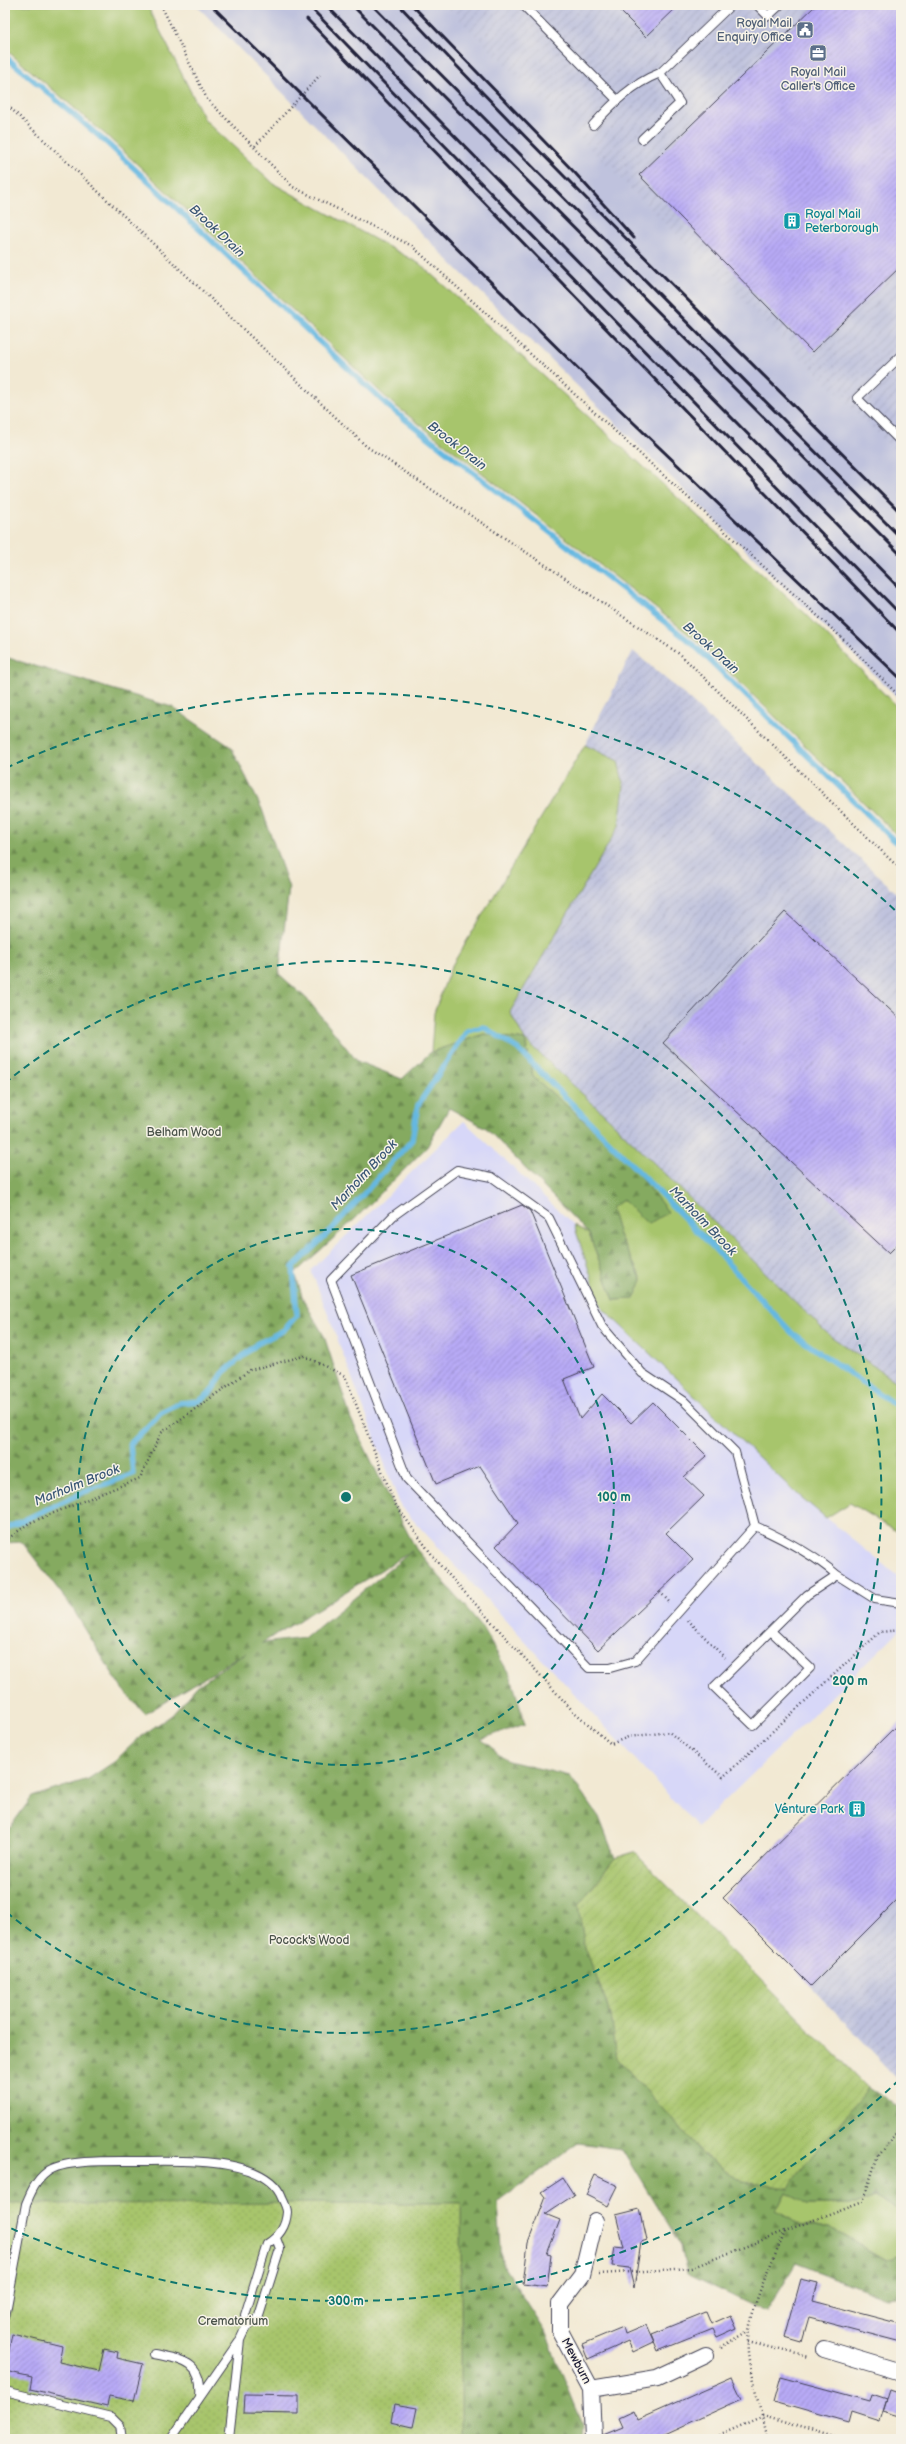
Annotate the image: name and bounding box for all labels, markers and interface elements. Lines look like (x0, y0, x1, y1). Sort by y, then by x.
place label: Royal Mail Enquiry Office (717, 16, 792, 45)
public building icon: Royal Mail Enquiry Office (795, 20, 815, 40)
office icon: Royal Mail Caller's Office (808, 43, 828, 63)
place label: Royal Mail Caller's Office (781, 65, 855, 94)
water label: Brook Drain (186, 201, 248, 261)
place label: Royal Mail Peterborough (805, 207, 879, 236)
building icon: Royal Mail Peterborough (782, 211, 802, 231)
water label: Brook Drain (424, 418, 490, 474)
water label: Brook Drain (680, 619, 742, 677)
park label: Belham Wood (147, 1125, 222, 1140)
water label: Marholm Brook (327, 1136, 401, 1213)
water label: Marholm Brook (666, 1183, 741, 1259)
water label: Marholm Brook (32, 1460, 122, 1509)
centre of rings (339, 1490, 353, 1504)
text: 100 m (597, 1490, 631, 1505)
text: 200 m (832, 1674, 868, 1689)
building icon: Venture Park (847, 1799, 867, 1819)
place label: Venture Park (775, 1802, 844, 1817)
park label: Pocock's Wood (269, 1933, 349, 1948)
text: 300 m (328, 2294, 364, 2309)
park label: Crematorium (198, 2314, 268, 2329)
street label: Mewburn (558, 2335, 594, 2387)

